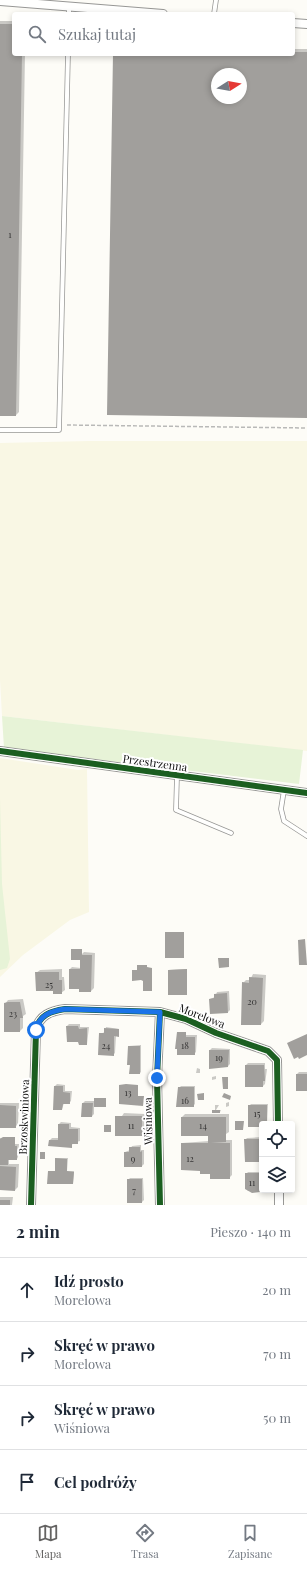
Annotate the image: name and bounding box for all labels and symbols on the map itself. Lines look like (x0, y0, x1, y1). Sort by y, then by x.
north arrow (211, 68, 247, 104)
house number: 1 (8, 228, 12, 240)
street label: Przestrzenna (122, 751, 189, 775)
house number: 25 (45, 978, 53, 990)
house number: 20 (247, 995, 257, 1007)
street label: Morelowa (177, 1000, 228, 1031)
house number: 23 (9, 1007, 17, 1019)
route start (27, 1021, 45, 1039)
house number: 24 (102, 1039, 111, 1051)
house number: 18 (181, 1039, 189, 1051)
house number: 19 (215, 1051, 223, 1063)
route end (148, 1069, 166, 1087)
street label: Brzoskwiniowa (15, 1079, 32, 1155)
house number: 13 (124, 1086, 132, 1098)
house number: 16 (181, 1094, 189, 1106)
street label: Wiśniowa (140, 1097, 155, 1146)
house number: 15 (254, 1107, 261, 1119)
house number: 11 (128, 1119, 135, 1131)
house number: 14 (199, 1119, 207, 1131)
house number: 9 (131, 1152, 136, 1164)
house number: 12 (186, 1152, 194, 1164)
house number: 11 (249, 1176, 256, 1188)
house number: 7 (132, 1184, 136, 1196)

